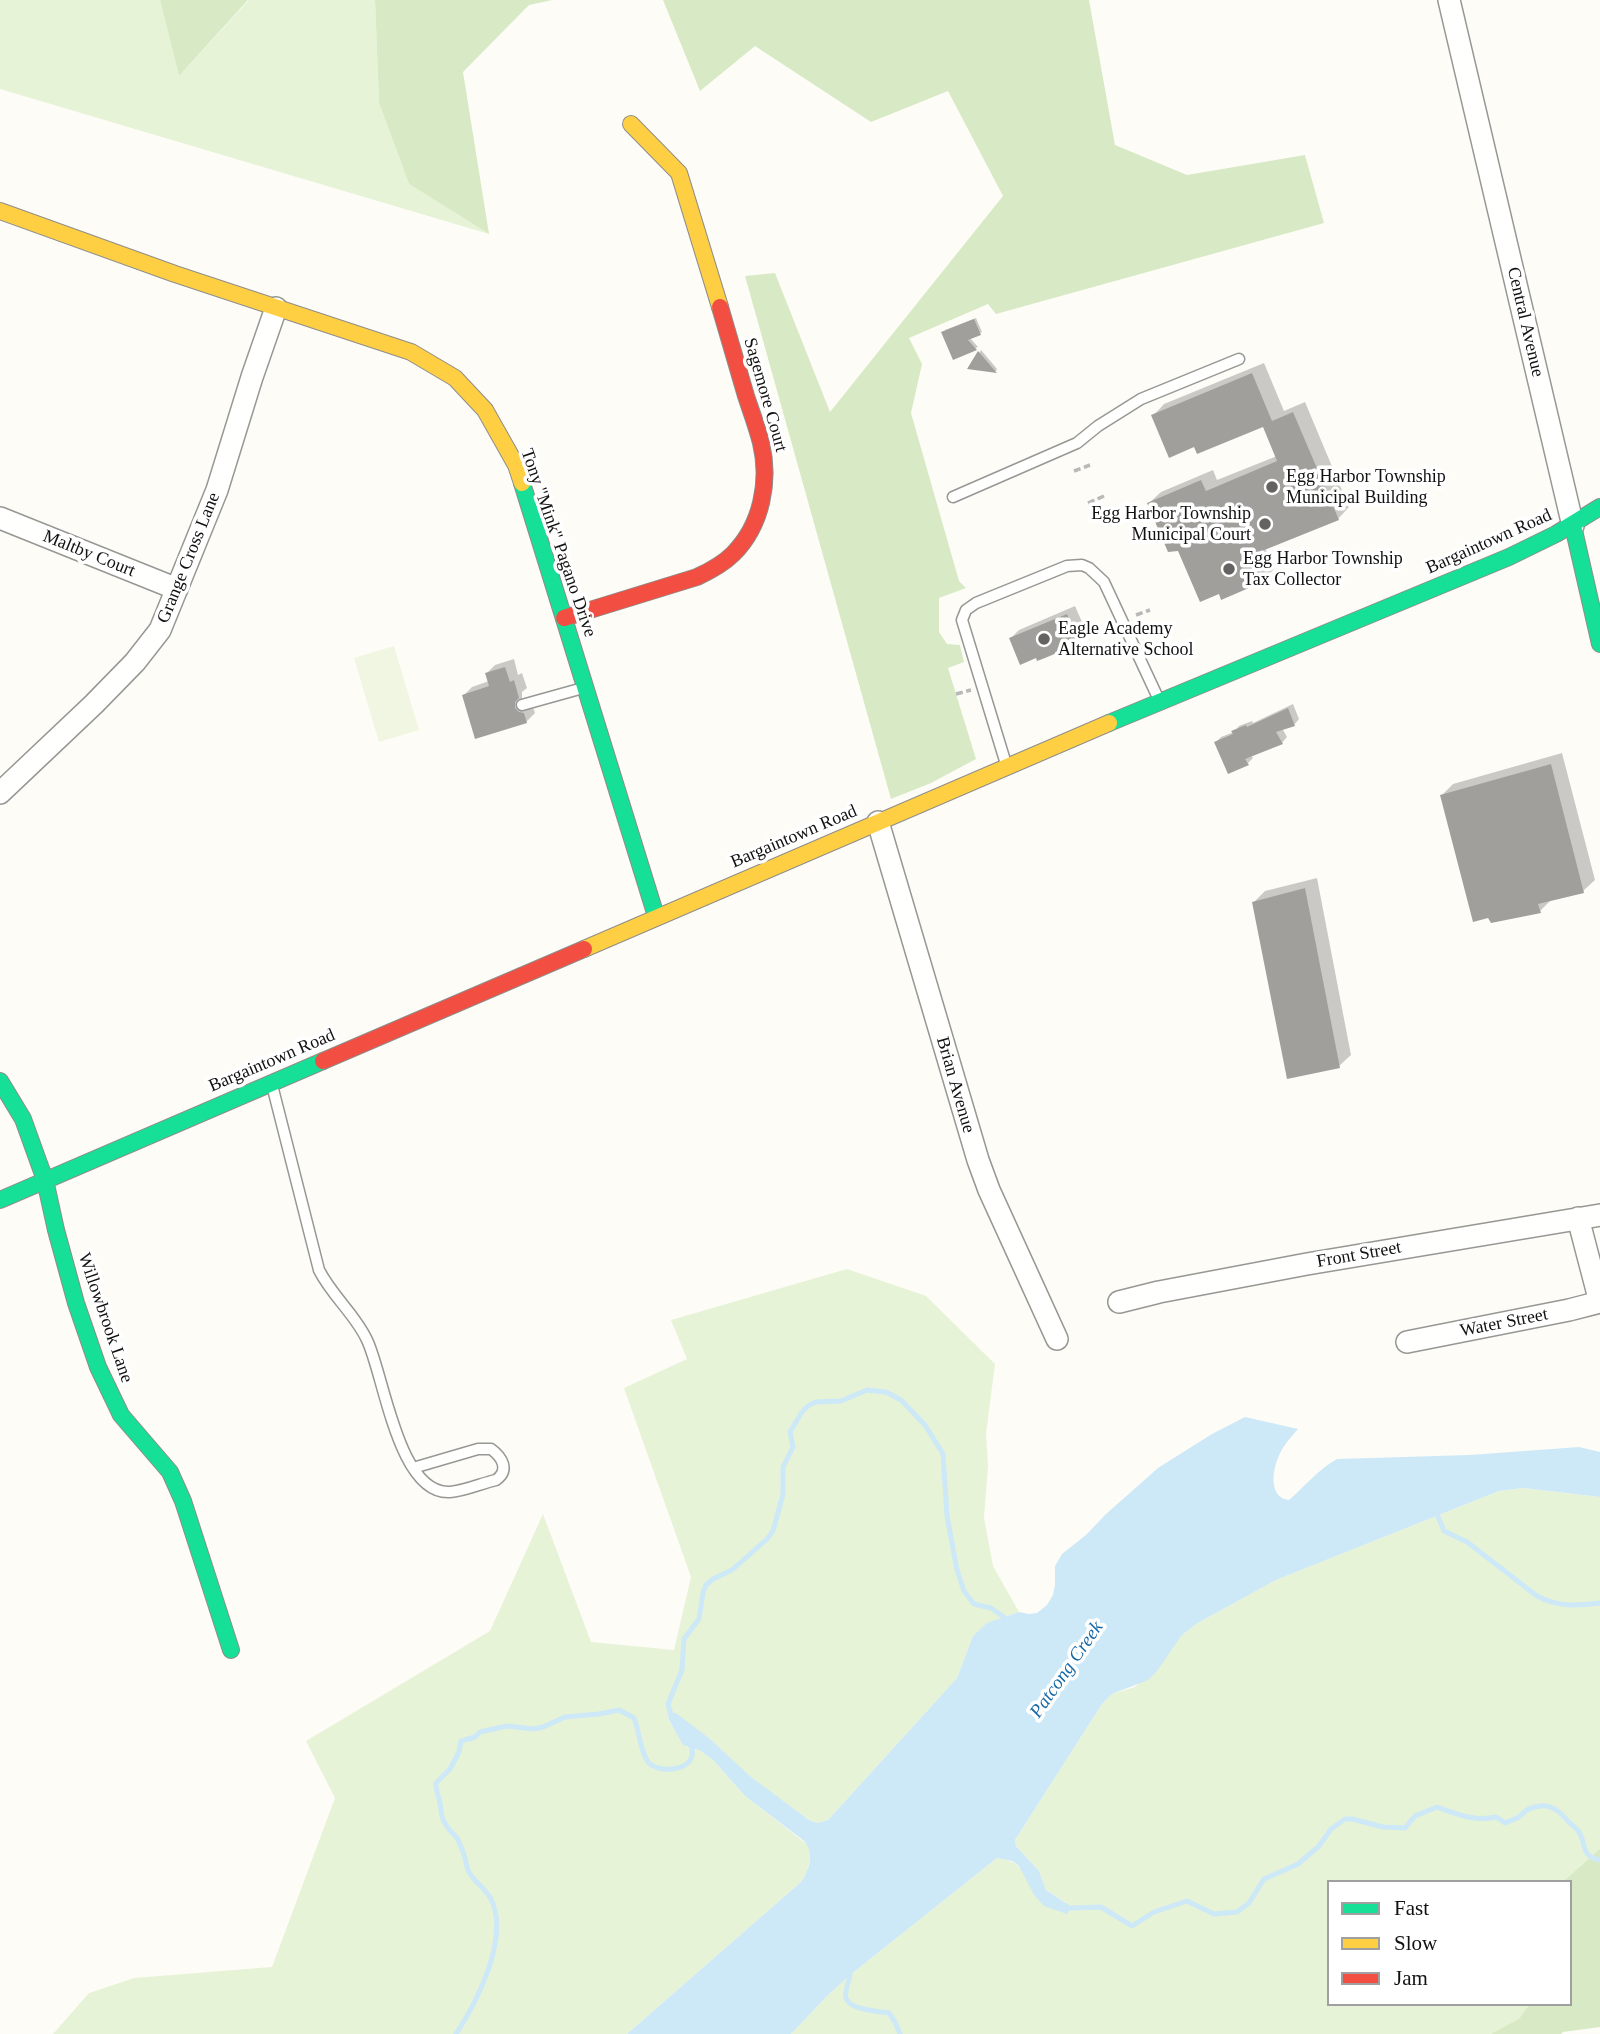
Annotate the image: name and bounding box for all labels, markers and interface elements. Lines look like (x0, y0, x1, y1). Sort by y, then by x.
street label: Central Avenue (1502, 265, 1548, 379)
street label: Sagemore Court (738, 336, 792, 454)
street label: Tony "Mink" Pagano Drive (516, 446, 600, 640)
place label: Egg Harbor Township Municipal Building (1286, 466, 1446, 508)
marker: Egg Harbor Township Municipal Building (1264, 479, 1280, 495)
street label: Grange Cross Lane (153, 490, 225, 626)
place label: Egg Harbor Township Municipal Court (1091, 503, 1251, 546)
street label: Bargaintown Road (1423, 505, 1555, 579)
marker: Egg Harbor Township Municipal Court (1257, 516, 1273, 532)
street label: Maltby Court (40, 526, 138, 582)
place label: Egg Harbor Township Tax Collector (1243, 548, 1403, 590)
marker: Egg Harbor Township Tax Collector (1221, 561, 1237, 577)
place label: Eagle Academy Alternative School (1058, 618, 1193, 660)
marker: Eagle Academy Alternative School (1036, 631, 1052, 647)
street label: Bargaintown Road (728, 801, 860, 873)
street label: Bargaintown Road (206, 1025, 338, 1097)
street label: Brian Avenue (931, 1034, 979, 1136)
street label: Front Street (1315, 1237, 1403, 1273)
street label: Willowbrook Lane (73, 1250, 137, 1386)
street label: Water Street (1458, 1304, 1550, 1342)
water label: Patcong Creek (1025, 1617, 1109, 1723)
legend (1327, 1880, 1572, 2006)
text: Fast (1394, 1896, 1429, 1920)
text: Slow (1394, 1931, 1437, 1955)
text: Jam (1394, 1966, 1428, 1990)

